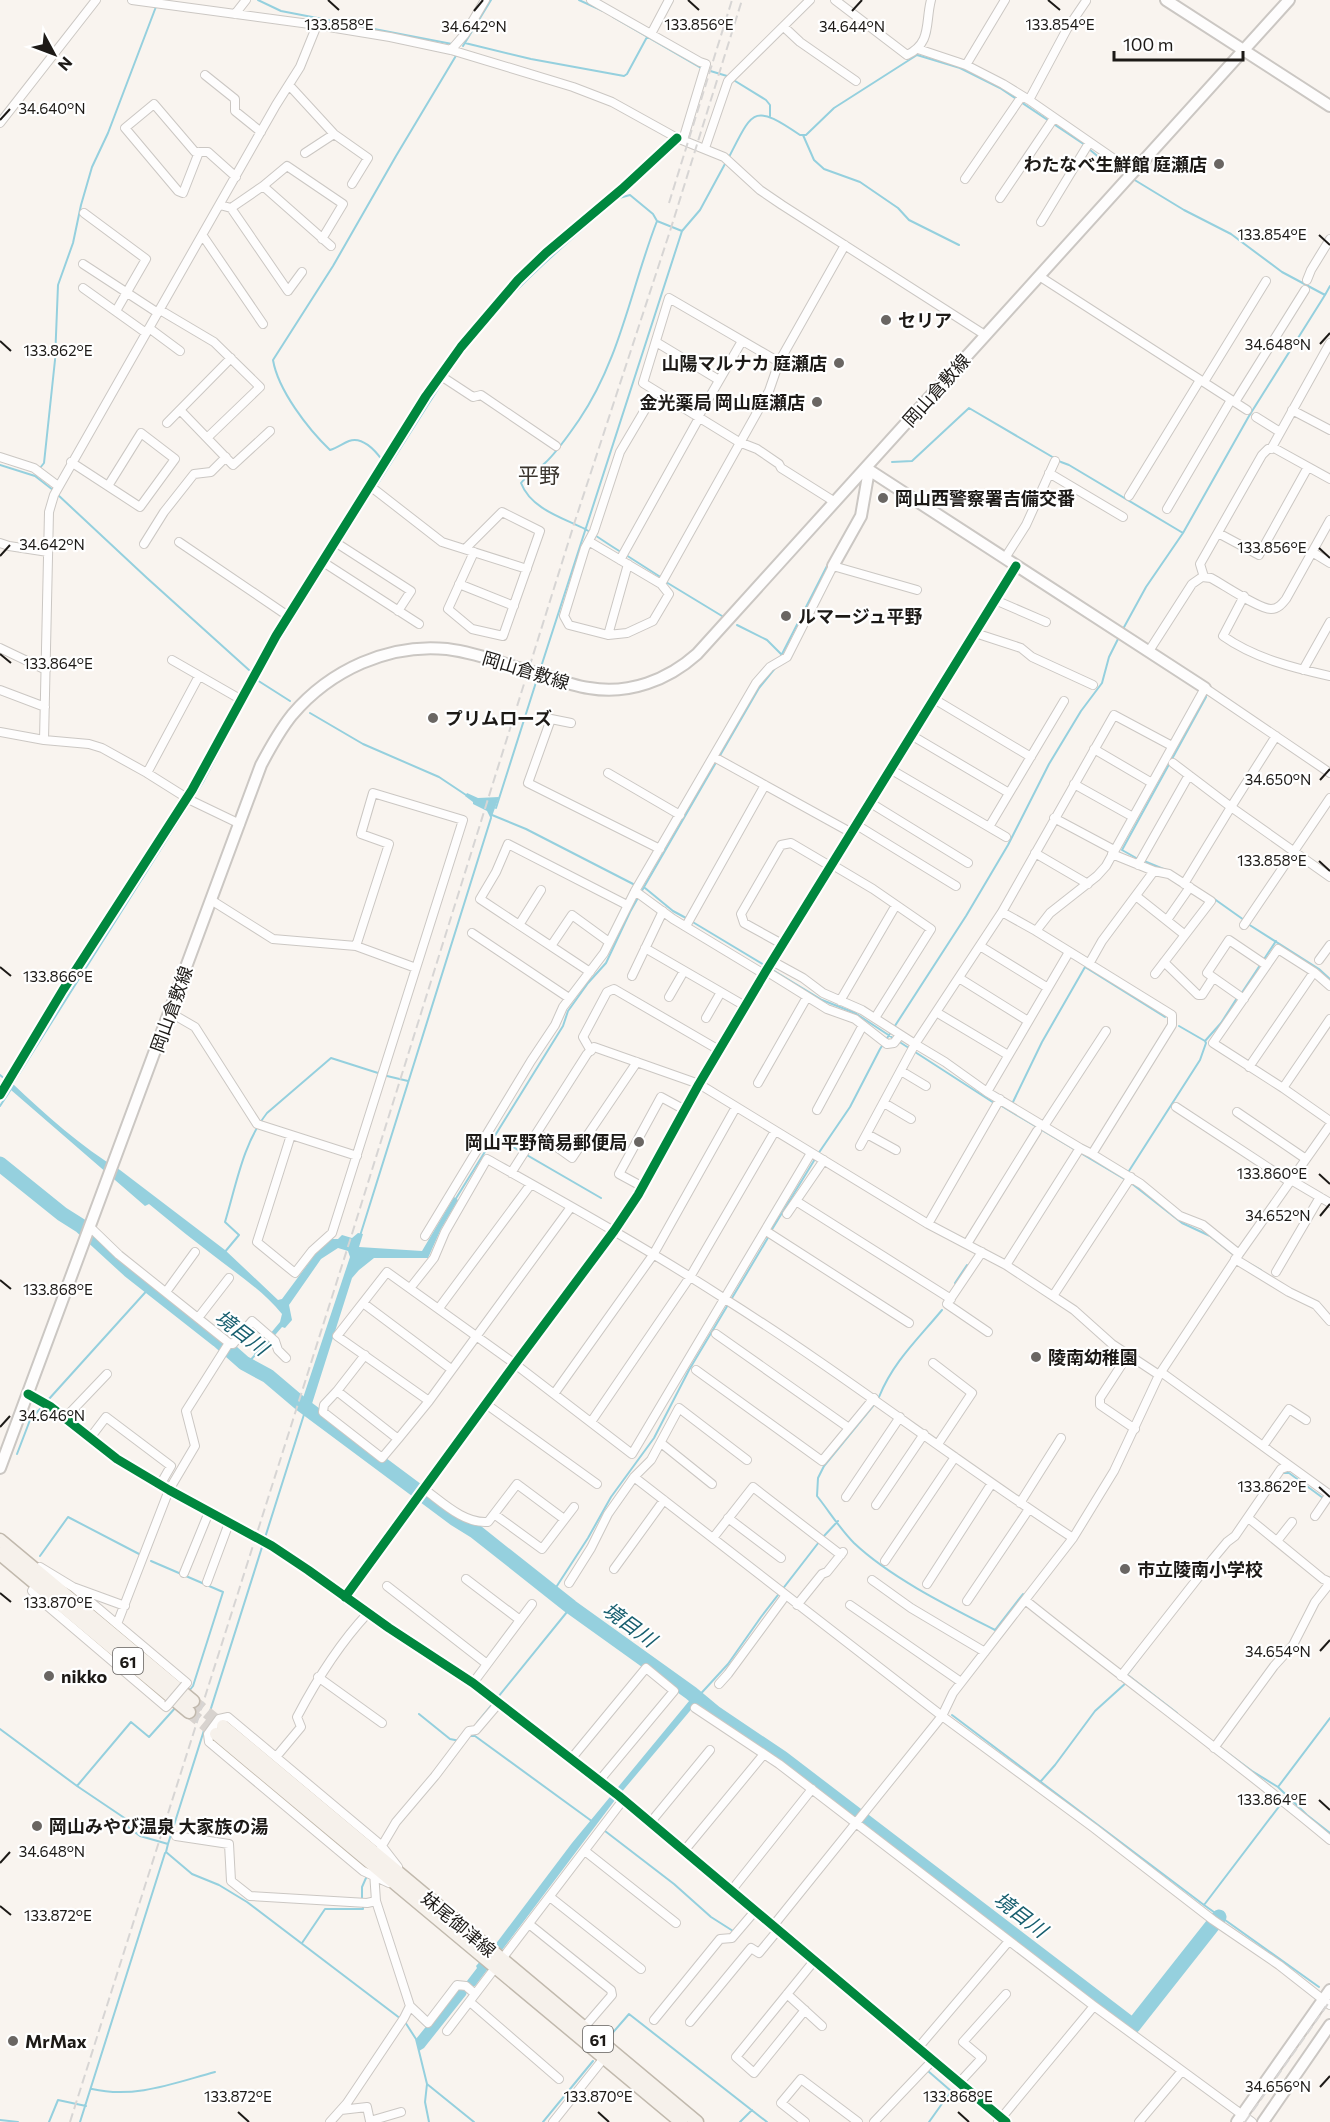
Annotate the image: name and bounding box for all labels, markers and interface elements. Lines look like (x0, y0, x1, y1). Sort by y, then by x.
text: 133.858°E (304, 15, 374, 33)
text: 133.856°E (664, 15, 734, 33)
text: 133.854°E (1025, 15, 1095, 33)
text: 34.642°N (441, 17, 507, 35)
text: 34.644°N (819, 17, 885, 35)
north arrow (24, 24, 84, 84)
scale bar (1114, 24, 1243, 62)
text: 100 m (1123, 33, 1173, 55)
text: N (55, 53, 77, 75)
text: 34.640°N (19, 99, 85, 117)
place label: わたなべ生鮮館 庭瀬店 (1024, 153, 1207, 175)
marker: わたなべ生鮮館 庭瀬店 (1212, 157, 1226, 171)
text: 133.854°E (1237, 225, 1307, 243)
place label: セリア (898, 309, 952, 331)
marker: セリア (879, 313, 893, 327)
text: 34.648°N (1245, 335, 1311, 353)
text: 133.862°E (23, 341, 93, 359)
street label: 岡山倉敷線 (898, 349, 974, 431)
place label: 山陽マルナカ 庭瀬店 (662, 352, 827, 374)
marker: 山陽マルナカ 庭瀬店 (832, 356, 846, 370)
place label: 金光薬局 岡山庭瀬店 (640, 391, 805, 413)
marker: 金光薬局 岡山庭瀬店 (810, 395, 824, 409)
district label: 平野 (518, 462, 560, 487)
place label: 岡山西警察署吉備交番 (895, 487, 1075, 509)
marker: 岡山西警察署吉備交番 (876, 491, 890, 505)
text: 34.642°N (19, 535, 85, 553)
text: 133.856°E (1237, 538, 1307, 556)
place label: ルマージュ平野 (798, 605, 922, 627)
marker: ルマージュ平野 (779, 609, 793, 623)
street label: 岡山倉敷線 (480, 646, 572, 694)
text: 133.864°E (23, 654, 93, 672)
place label: プリムローズ (445, 707, 552, 729)
marker: プリムローズ (426, 711, 440, 725)
text: 34.650°N (1245, 770, 1311, 788)
text: 133.858°E (1237, 851, 1307, 869)
street label: 岡山倉敷線 (145, 963, 197, 1055)
text: 133.866°E (23, 967, 93, 985)
place label: 岡山平野簡易郵便局 (465, 1131, 627, 1153)
marker: 岡山平野簡易郵便局 (632, 1135, 646, 1149)
text: 133.860°E (1237, 1164, 1307, 1182)
text: 34.652°N (1245, 1206, 1311, 1224)
text: 133.868°E (23, 1280, 93, 1298)
water label: 境目川 (211, 1304, 275, 1361)
place label: 陵南幼稚園 (1048, 1346, 1138, 1368)
marker: 陵南幼稚園 (1029, 1350, 1043, 1364)
text: 34.646°N (19, 1406, 85, 1424)
text: 133.862°E (1237, 1477, 1307, 1495)
place label: 市立陵南小学校 (1137, 1558, 1263, 1580)
marker: 市立陵南小学校 (1118, 1562, 1132, 1576)
text: 133.870°E (23, 1593, 93, 1611)
water label: 境目川 (599, 1597, 663, 1653)
text: 34.654°N (1245, 1642, 1311, 1660)
road number: 61 (113, 1648, 143, 1674)
place label: nikko (61, 1665, 108, 1687)
marker: nikko (42, 1669, 56, 1683)
text: 133.864°E (1237, 1790, 1307, 1808)
place label: 岡山みやび温泉 大家族の湯 (49, 1815, 268, 1837)
marker: 岡山みやび温泉 大家族の湯 (30, 1819, 44, 1833)
text: 34.648°N (19, 1842, 85, 1860)
water label: 境目川 (990, 1886, 1054, 1943)
street label: 妹尾御津線 (417, 1887, 501, 1961)
text: 133.872°E (24, 1906, 92, 1924)
road number: 61 (583, 2026, 613, 2052)
place label: MrMax (25, 2030, 87, 2052)
marker: MrMax (6, 2034, 20, 2048)
text: 34.656°N (1245, 2077, 1311, 2095)
text: 133.872°E (204, 2087, 272, 2105)
text: 133.870°E (563, 2087, 633, 2105)
text: 133.868°E (923, 2087, 993, 2105)

